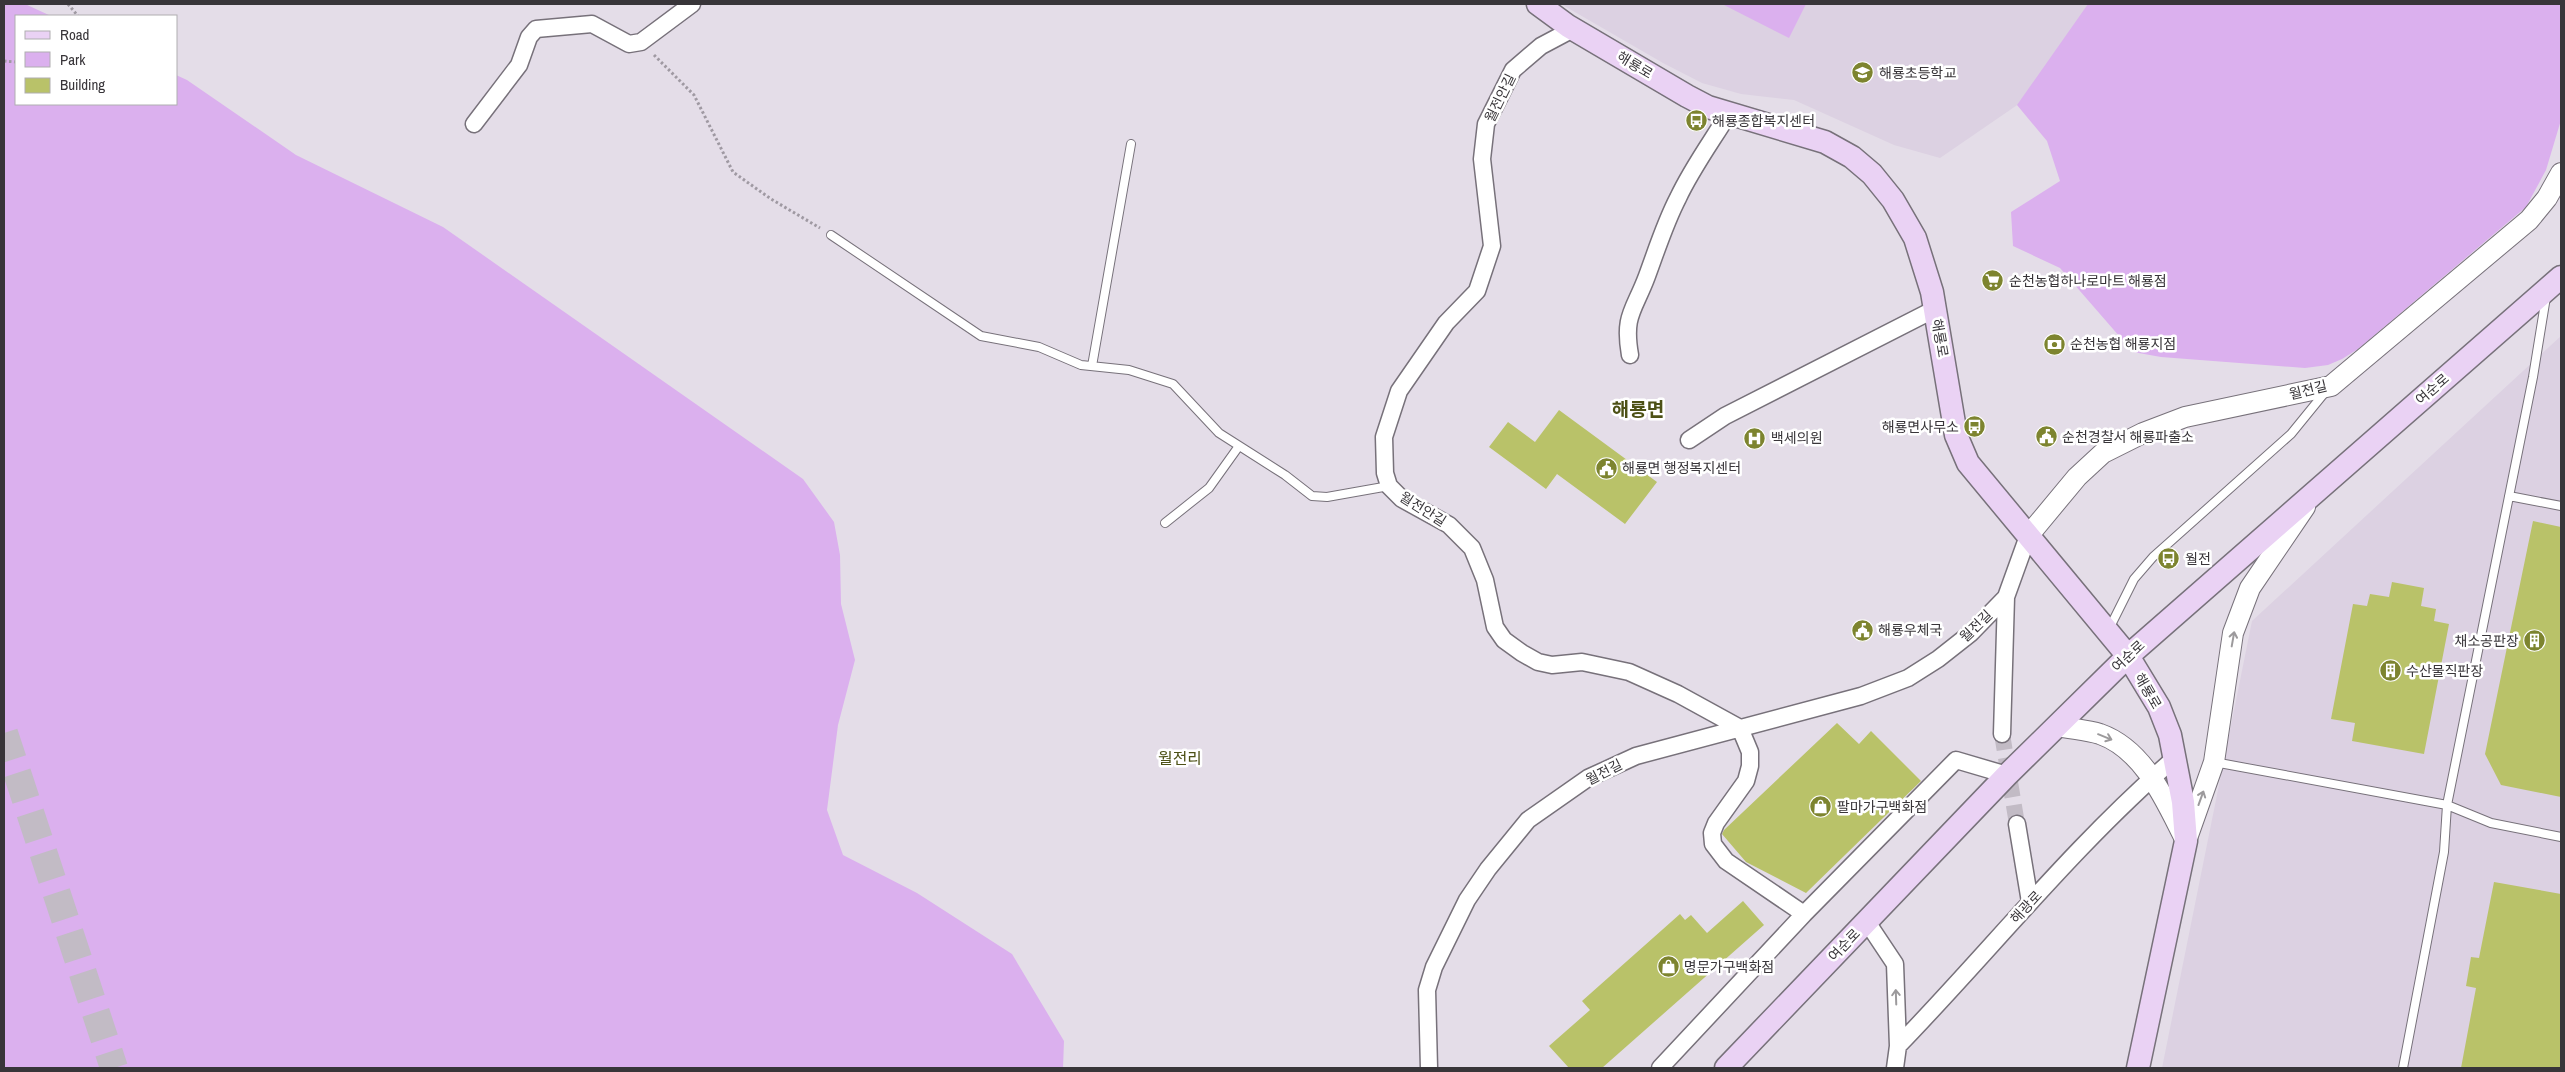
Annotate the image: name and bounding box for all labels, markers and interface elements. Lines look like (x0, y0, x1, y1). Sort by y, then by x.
legend (15, 15, 178, 105)
text: Road (60, 24, 89, 45)
street label: 해룡로 (1614, 47, 1656, 83)
text: Park (60, 49, 86, 70)
school or university icon: 해룡초등학교 (1851, 61, 1875, 85)
place label: 해룡초등학교 (1879, 64, 1956, 82)
street label: 월전안길 (1481, 71, 1519, 125)
text: Building (60, 74, 105, 95)
bus stop icon: 해룡종합복지센터 (1684, 109, 1708, 133)
place label: 해룡종합복지센터 (1712, 112, 1815, 130)
supermarket icon: 순천농협하나로마트 해룡점 (1981, 269, 2005, 293)
place label: 순천농협하나로마트 해룡점 (2009, 272, 2167, 290)
street label: 해룡로 (1928, 317, 1952, 359)
bank icon: 순천농협 해룡지점 (2042, 332, 2066, 356)
place label: 순천농협 해룡지점 (2070, 335, 2176, 353)
street label: 여순로 (2412, 369, 2453, 408)
street label: 월전길 (2287, 377, 2329, 403)
district label: 해룡면 (1612, 396, 1664, 422)
bus stop icon: 해룡면사무소 (1963, 415, 1987, 439)
place label: 해룡면사무소 (1882, 418, 1959, 436)
public building icon: 순천경찰서 해룡파출소 (2034, 425, 2058, 449)
hospital icon: 백세의원 (1743, 426, 1767, 450)
place label: 순천경찰서 해룡파출소 (2062, 428, 2194, 446)
place label: 백세의원 (1771, 429, 1823, 447)
public building icon: 해룡면 행정복지센터 (1594, 456, 1618, 480)
place label: 해룡면 행정복지센터 (1622, 459, 1741, 477)
street label: 월전안길 (1396, 488, 1450, 530)
bus stop icon: 월전 (2157, 547, 2181, 571)
place label: 월전 (2185, 550, 2211, 568)
street label: 월전길 (1956, 606, 1996, 646)
public building icon: 해룡우체국 (1850, 618, 1874, 642)
place label: 해룡우체국 (1878, 621, 1943, 639)
building icon: 채소공판장 (2523, 629, 2547, 653)
one-way arrow (2228, 631, 2238, 647)
place label: 채소공판장 (2455, 632, 2519, 650)
street label: 여순로 (2108, 636, 2148, 676)
building icon: 수산물직판장 (2378, 659, 2402, 683)
place label: 수산물직판장 (2406, 662, 2483, 680)
street label: 해룡로 (2131, 670, 2166, 712)
one-way arrow (2097, 732, 2112, 742)
district label: 월전리 (1158, 747, 1202, 769)
street label: 월전길 (1583, 755, 1625, 789)
one-way arrow (2197, 791, 2206, 806)
shop icon: 팔마가구백화점 (1809, 795, 1833, 819)
place label: 팔마가구백화점 (1837, 798, 1927, 816)
street label: 해광로 (2006, 887, 2046, 927)
street label: 여순로 (1824, 925, 1864, 965)
shop icon: 명문가구백화점 (1656, 955, 1680, 979)
place label: 명문가구백화점 (1684, 958, 1774, 976)
one-way arrow (1892, 990, 1901, 1006)

